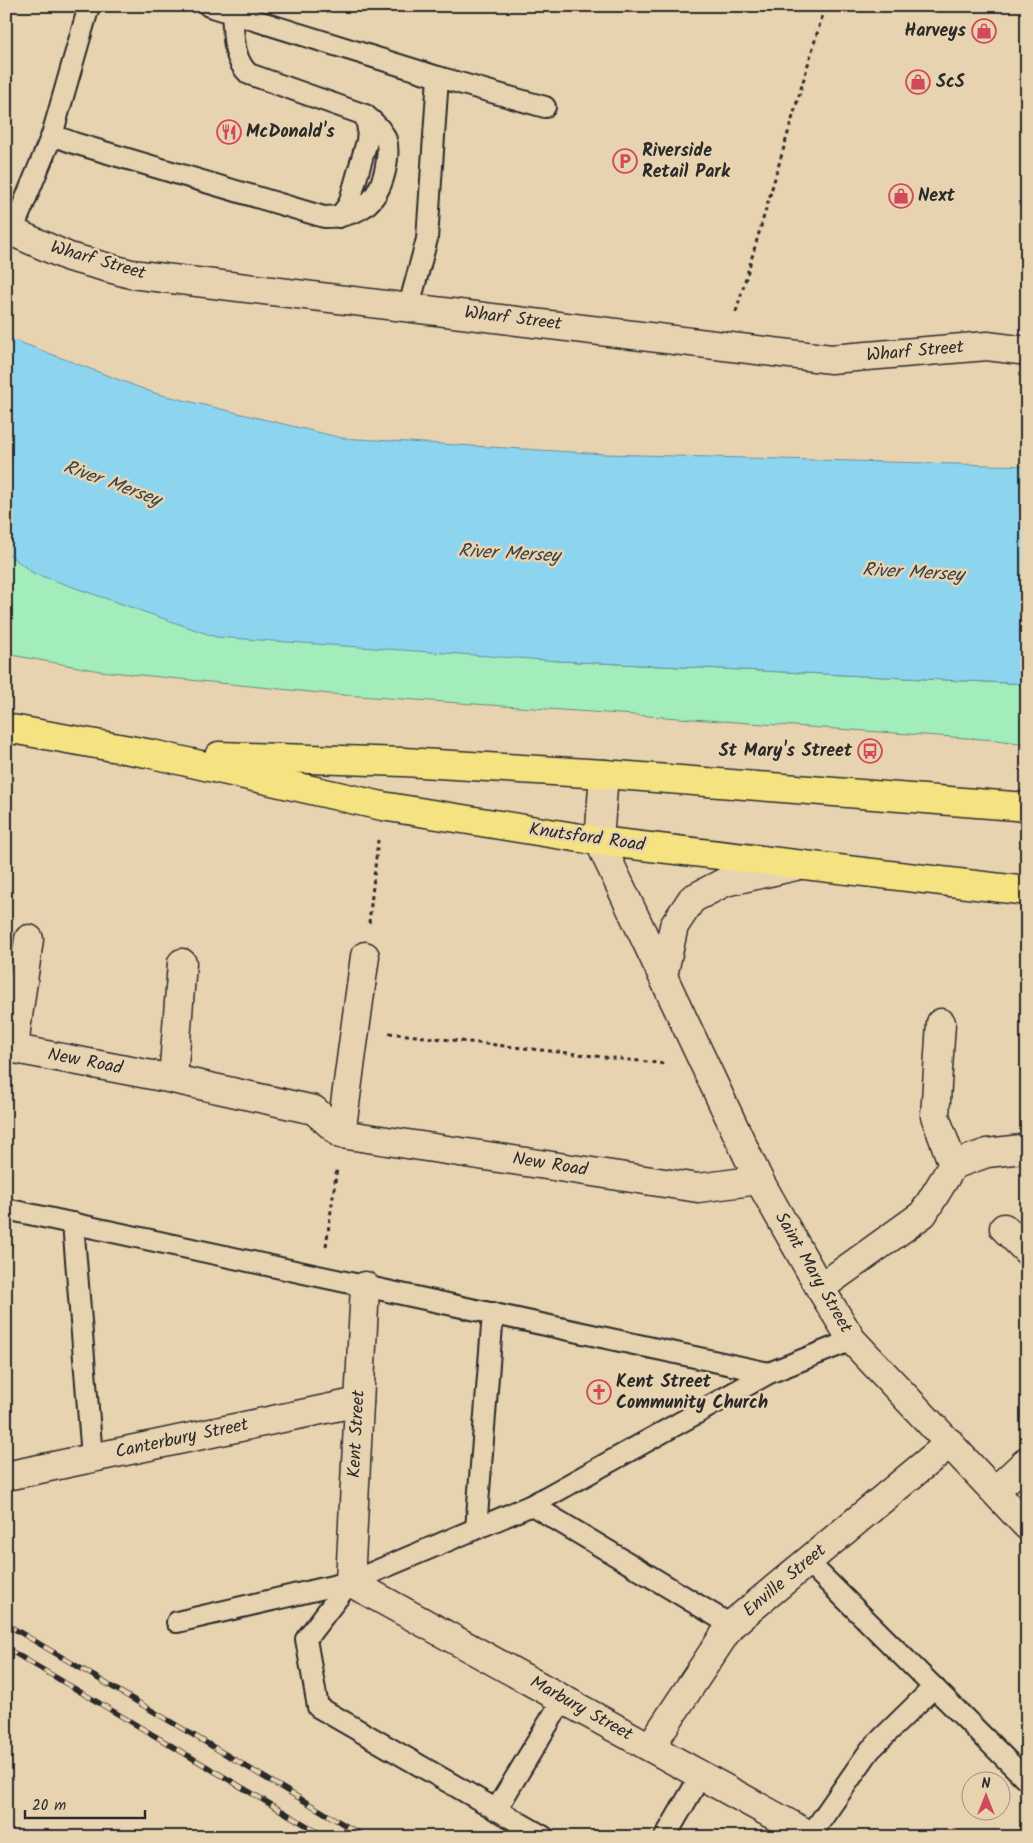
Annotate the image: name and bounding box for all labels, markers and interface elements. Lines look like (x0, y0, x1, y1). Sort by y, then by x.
place label: Harveys (904, 17, 967, 46)
shop icon: Harveys (971, 18, 997, 44)
place label: ScS (936, 68, 965, 97)
shop icon: ScS (905, 69, 931, 95)
place label: McDonald's (246, 118, 335, 147)
restaurant icon: McDonald's (216, 119, 242, 145)
place label: Riverside Retail Park (642, 137, 731, 187)
parking icon: Riverside Retail Park (612, 148, 638, 174)
place label: Next (918, 182, 956, 211)
shop icon: Next (888, 183, 914, 209)
street label: Wharf Street (47, 234, 150, 289)
street label: Wharf Street (463, 299, 564, 339)
street label: Wharf Street (865, 333, 966, 371)
water label: River Mersey (59, 453, 168, 517)
water label: River Mersey (458, 536, 564, 572)
water label: River Mersey (862, 555, 968, 591)
place label: St Mary's Street (719, 737, 853, 766)
bus stop icon: St Mary's Street (857, 738, 883, 764)
street label: Knutsford Road (527, 816, 648, 861)
street label: New Road (45, 1041, 126, 1084)
street label: New Road (510, 1145, 591, 1185)
street label: Saint Mary Street (766, 1207, 860, 1340)
place label: Kent Street Community Church (616, 1368, 768, 1418)
church icon: Kent Street Community Church (586, 1379, 612, 1405)
street label: Kent Street (340, 1388, 374, 1479)
street label: Canterbury Street (113, 1411, 252, 1467)
street label: Enville Street (737, 1537, 834, 1625)
street label: Marbury Street (524, 1669, 639, 1750)
north arrow (960, 1770, 1010, 1820)
text: N (982, 1773, 991, 1795)
scale bar (25, 1788, 145, 1820)
text: 20 m (32, 1794, 66, 1818)

